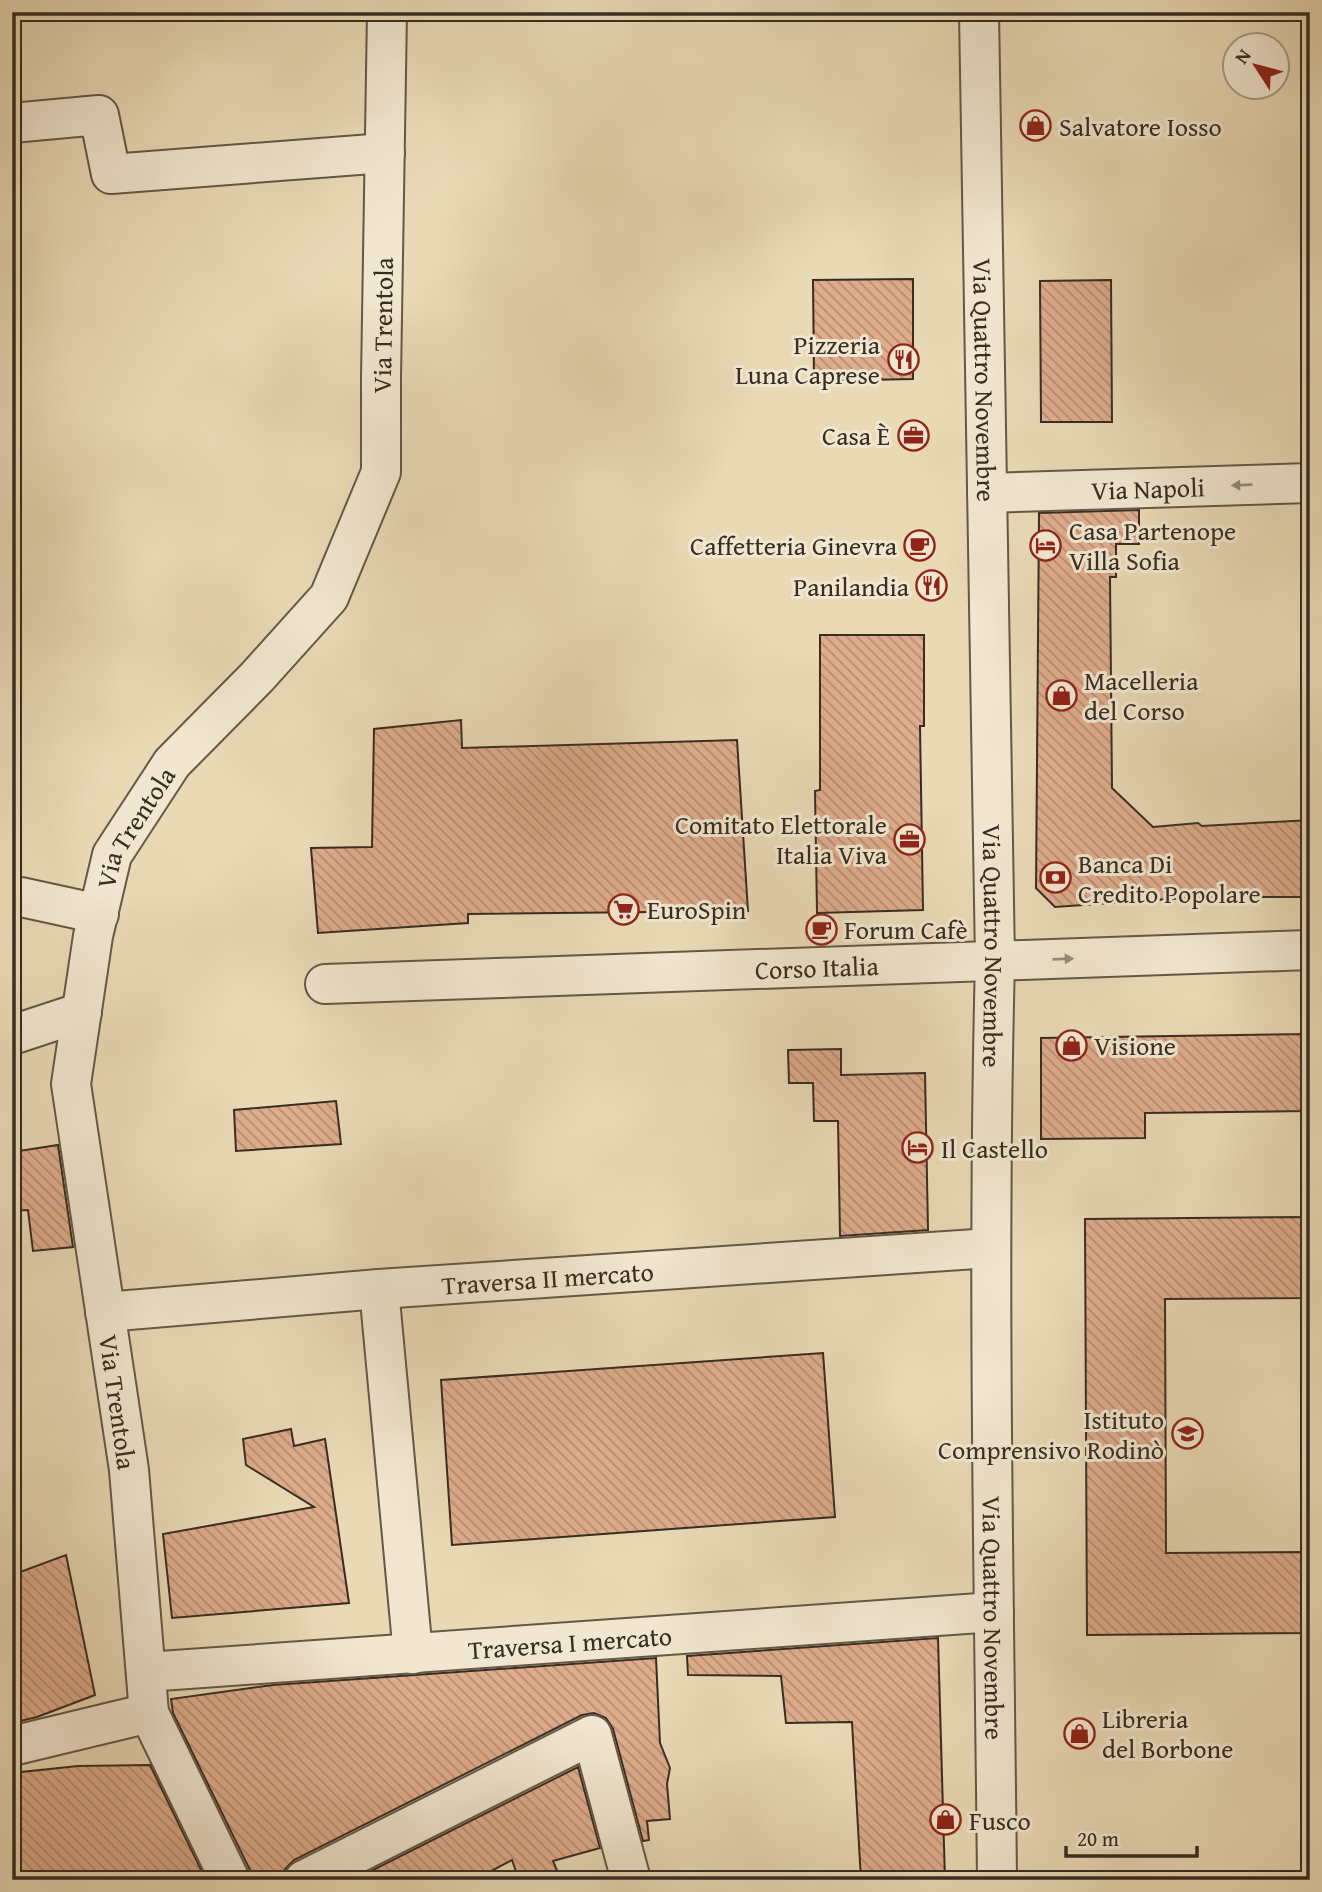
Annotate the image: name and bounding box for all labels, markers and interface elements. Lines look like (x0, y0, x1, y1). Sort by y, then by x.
north arrow (1220, 32, 1290, 102)
text: N (1227, 42, 1257, 69)
place label: Salvatore Iosso (1059, 107, 1222, 146)
shop icon: Salvatore Iosso (1019, 109, 1053, 143)
street label: Via Trentola (362, 256, 402, 393)
street label: Via Quattro Novembre (964, 258, 1007, 502)
place label: Pizzeria Luna Caprese (735, 325, 881, 394)
restaurant icon: Pizzeria Luna Caprese (886, 342, 920, 376)
place label: Casa È (822, 416, 890, 455)
office icon: Casa È (896, 418, 930, 452)
street label: Via Napoli (1091, 467, 1205, 509)
one-way arrow (1230, 479, 1252, 491)
place label: Casa Partenope Villa Sofia (1069, 511, 1236, 580)
place label: Caffetteria Ginevra (690, 526, 898, 565)
cafe icon: Caffetteria Ginevra (903, 528, 937, 562)
hotel icon: Casa Partenope Villa Sofia (1029, 528, 1063, 562)
place label: Panilandia (793, 567, 910, 606)
restaurant icon: Panilandia (915, 569, 949, 603)
place label: Macelleria del Corso (1084, 661, 1199, 730)
shop icon: Macelleria del Corso (1044, 678, 1078, 712)
street label: Via Trentola (85, 758, 185, 892)
place label: Comitato Elettorale Italia Viva (675, 805, 888, 874)
office icon: Comitato Elettorale Italia Viva (893, 822, 927, 856)
street label: Via Quattro Novembre (973, 824, 1015, 1068)
place label: Banca Di Credito Popolare (1078, 844, 1261, 913)
bank icon: Banca Di Credito Popolare (1038, 861, 1072, 895)
place label: EuroSpin (647, 890, 747, 929)
supermarket icon: EuroSpin (607, 892, 641, 926)
place label: Forum Cafè (844, 910, 968, 949)
cafe icon: Forum Cafè (804, 912, 838, 946)
street label: Corso Italia (754, 945, 880, 989)
one-way arrow (1052, 953, 1074, 964)
place label: Visione (1094, 1026, 1176, 1065)
shop icon: Visione (1054, 1028, 1088, 1062)
place label: Il Castello (941, 1129, 1048, 1168)
hotel icon: Il Castello (901, 1131, 935, 1165)
street label: Traversa II mercato (440, 1251, 655, 1304)
street label: Via Trentola (89, 1332, 147, 1473)
place label: Istituto Comprensivo Rodinò (938, 1400, 1164, 1469)
school or university icon: Istituto Comprensivo Rodinò (1170, 1417, 1204, 1451)
street label: Via Quattro Novembre (973, 1496, 1015, 1740)
street label: Traversa I mercato (467, 1615, 673, 1669)
place label: Libreria del Borbone (1102, 1699, 1233, 1768)
shop icon: Libreria del Borbone (1062, 1716, 1096, 1750)
place label: Fusco (969, 1801, 1031, 1840)
shop icon: Fusco (929, 1803, 963, 1837)
scale bar (1066, 1815, 1198, 1859)
text: 20 m (1077, 1823, 1119, 1854)

